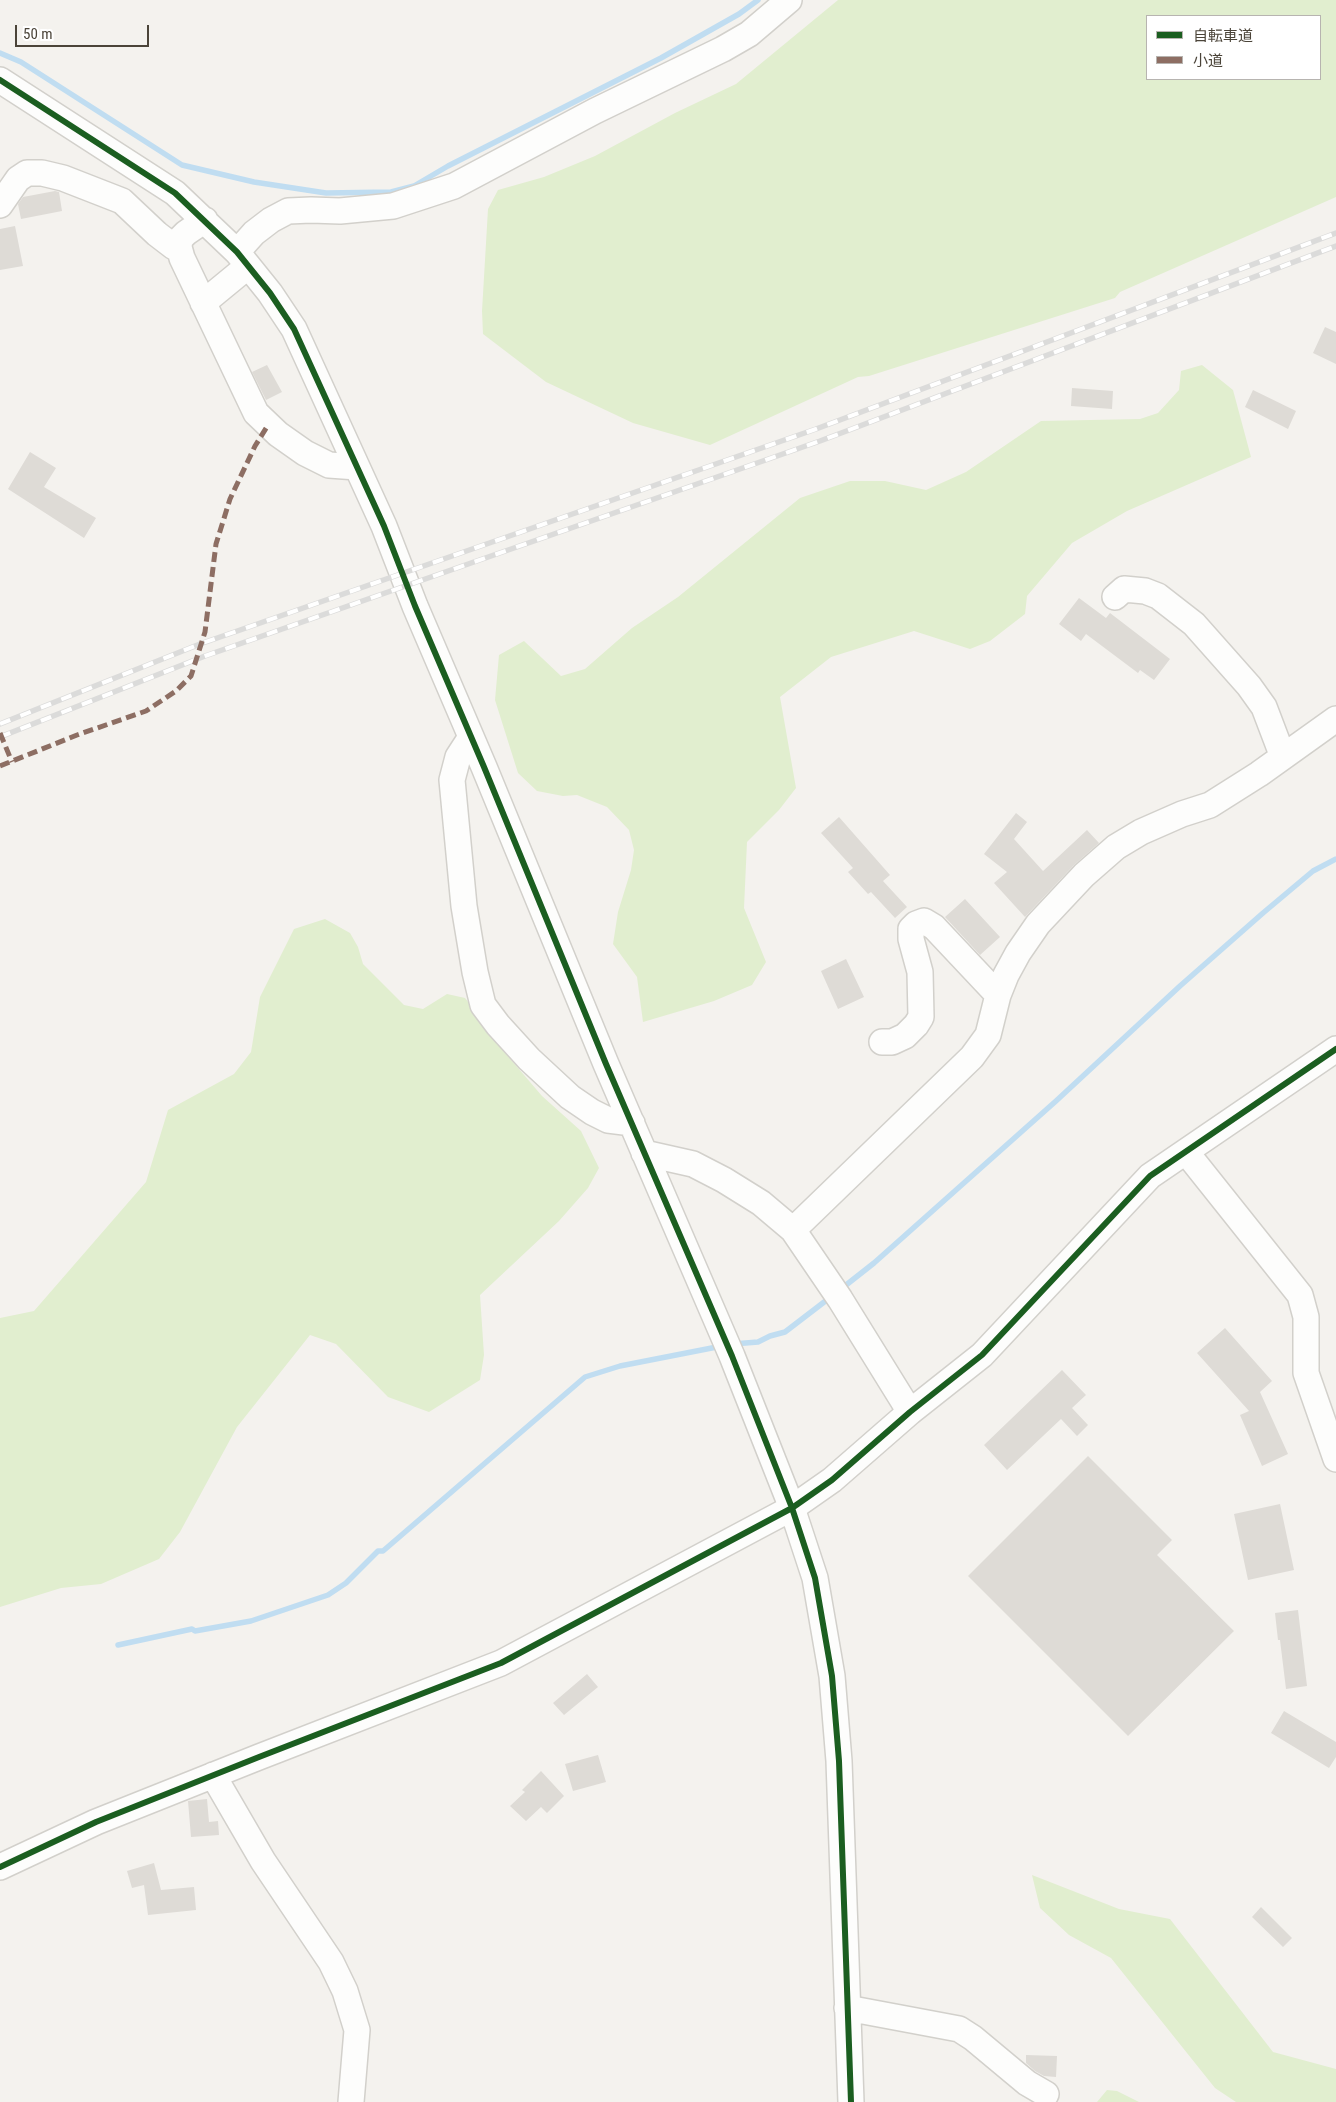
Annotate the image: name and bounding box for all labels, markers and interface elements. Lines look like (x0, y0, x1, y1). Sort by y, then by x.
scale bar (18, 15, 151, 47)
legend (1146, 15, 1321, 80)
text: 50 m (23, 25, 53, 43)
text: 自転車道 (1193, 27, 1253, 45)
text: 小道 (1193, 52, 1223, 70)

